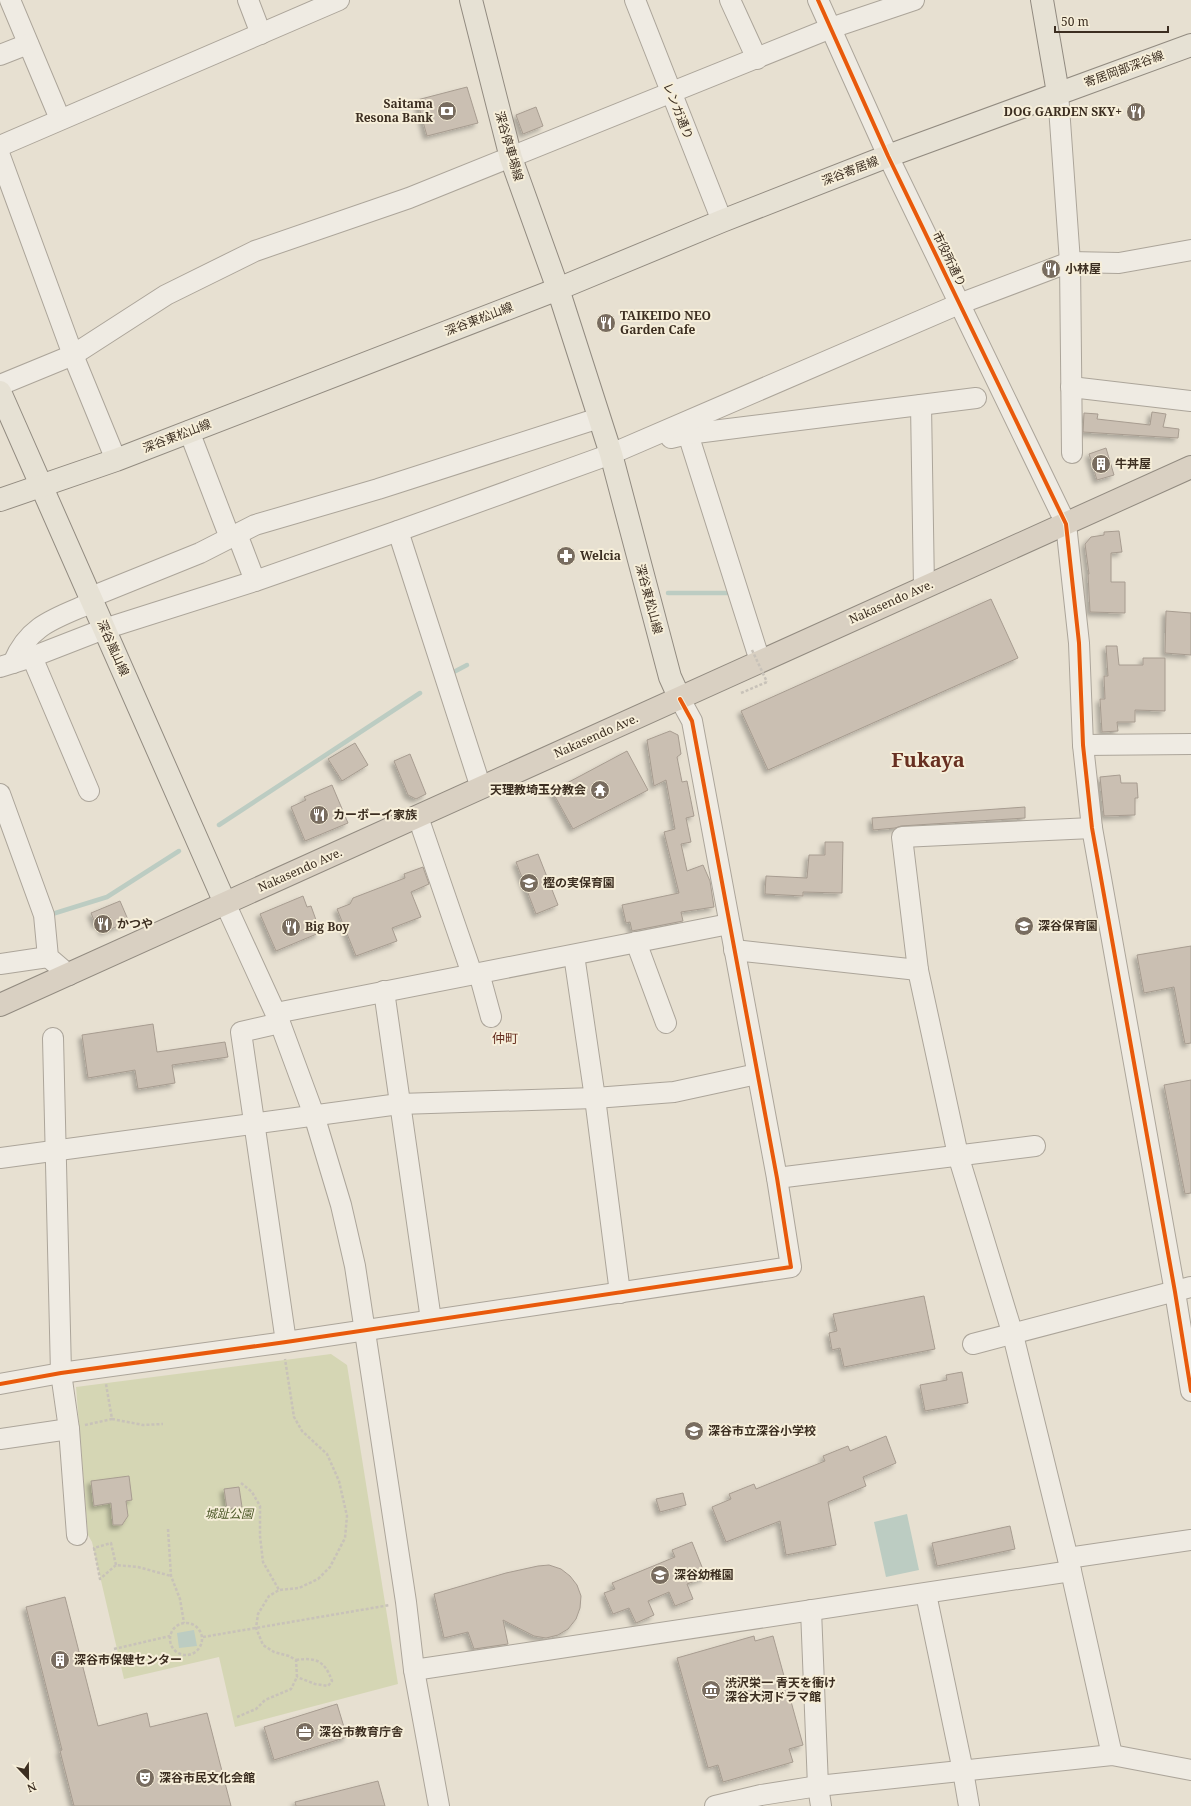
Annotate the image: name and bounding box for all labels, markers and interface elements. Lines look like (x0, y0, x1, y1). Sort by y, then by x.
scale bar (1055, 8, 1168, 34)
text: 50 m (1061, 13, 1089, 30)
street label: 寄居岡部深谷線 (1081, 46, 1166, 91)
street label: レンガ通り (659, 80, 698, 142)
place label: Saitama Resona Bank (355, 95, 433, 126)
bank icon: Saitama Resona Bank (436, 100, 458, 122)
restaurant icon: DOG GARDEN SKY+ (1125, 101, 1147, 123)
place label: DOG GARDEN SKY+ (1004, 103, 1122, 120)
street label: 深谷停車場線 (491, 109, 528, 183)
street label: 深谷寄居線 (819, 152, 881, 189)
street label: 市役所通り (929, 228, 970, 289)
restaurant icon: 小林屋 (1040, 258, 1062, 280)
place label: 小林屋 (1065, 260, 1101, 277)
street label: 深谷東松山線 (442, 298, 515, 339)
place label: TAIKEIDO NEO Garden Cafe (620, 307, 711, 338)
restaurant icon: TAIKEIDO NEO Garden Cafe (595, 312, 617, 334)
street label: 深谷東松山線 (140, 415, 213, 456)
building icon: 牛丼屋 (1090, 453, 1112, 475)
place label: 牛丼屋 (1115, 455, 1151, 472)
pharmacy icon: Welcia (555, 545, 577, 567)
place label: Welcia (580, 547, 621, 564)
street label: 深谷東松山線 (632, 562, 667, 636)
street label: Nakasendo Ave. (846, 575, 936, 628)
street label: 深谷嵐山線 (93, 617, 133, 679)
street label: Nakasendo Ave. (551, 709, 641, 762)
district label: Fukaya (891, 746, 965, 773)
temple icon: 天理教埼玉分教会 (589, 779, 611, 801)
place label: 天理教埼玉分教会 (490, 781, 586, 798)
restaurant icon: カーボーイ家族 (308, 804, 330, 826)
place label: カーボーイ家族 (333, 806, 418, 823)
street label: Nakasendo Ave. (255, 843, 345, 896)
school or university icon: 樫の実保育園 (518, 872, 540, 894)
place label: 樫の実保育園 (543, 874, 615, 891)
restaurant icon: かつや (92, 913, 114, 935)
place label: かつや (117, 915, 153, 932)
school or university icon: 深谷保育園 (1013, 915, 1035, 937)
restaurant icon: Big Boy (280, 916, 302, 938)
place label: 深谷保育園 (1038, 917, 1098, 934)
place label: Big Boy (305, 918, 349, 935)
district label: 仲町 (492, 1029, 518, 1047)
school or university icon: 深谷市立深谷小学校 (683, 1420, 705, 1442)
place label: 深谷市立深谷小学校 (708, 1422, 816, 1439)
park label: 城趾公園 (205, 1505, 255, 1522)
school or university icon: 深谷幼稚園 (649, 1564, 671, 1586)
place label: 深谷幼稚園 (674, 1566, 734, 1583)
building icon: 深谷市保健センター (49, 1649, 71, 1671)
place label: 深谷市保健センター (74, 1651, 182, 1668)
place label: 渋沢栄一 青天を衝け 深谷大河ドラマ館 (725, 1674, 836, 1705)
museum icon: 渋沢栄一 青天を衝け 深谷大河ドラマ館 (700, 1679, 722, 1701)
office icon: 深谷市教育庁舎 (294, 1721, 316, 1743)
place label: 深谷市教育庁舎 (319, 1723, 403, 1740)
north arrow (8, 1758, 48, 1798)
theatre icon: 深谷市民文化会館 (134, 1767, 156, 1789)
place label: 深谷市民文化会館 (159, 1769, 255, 1786)
text: N (25, 1779, 39, 1796)

